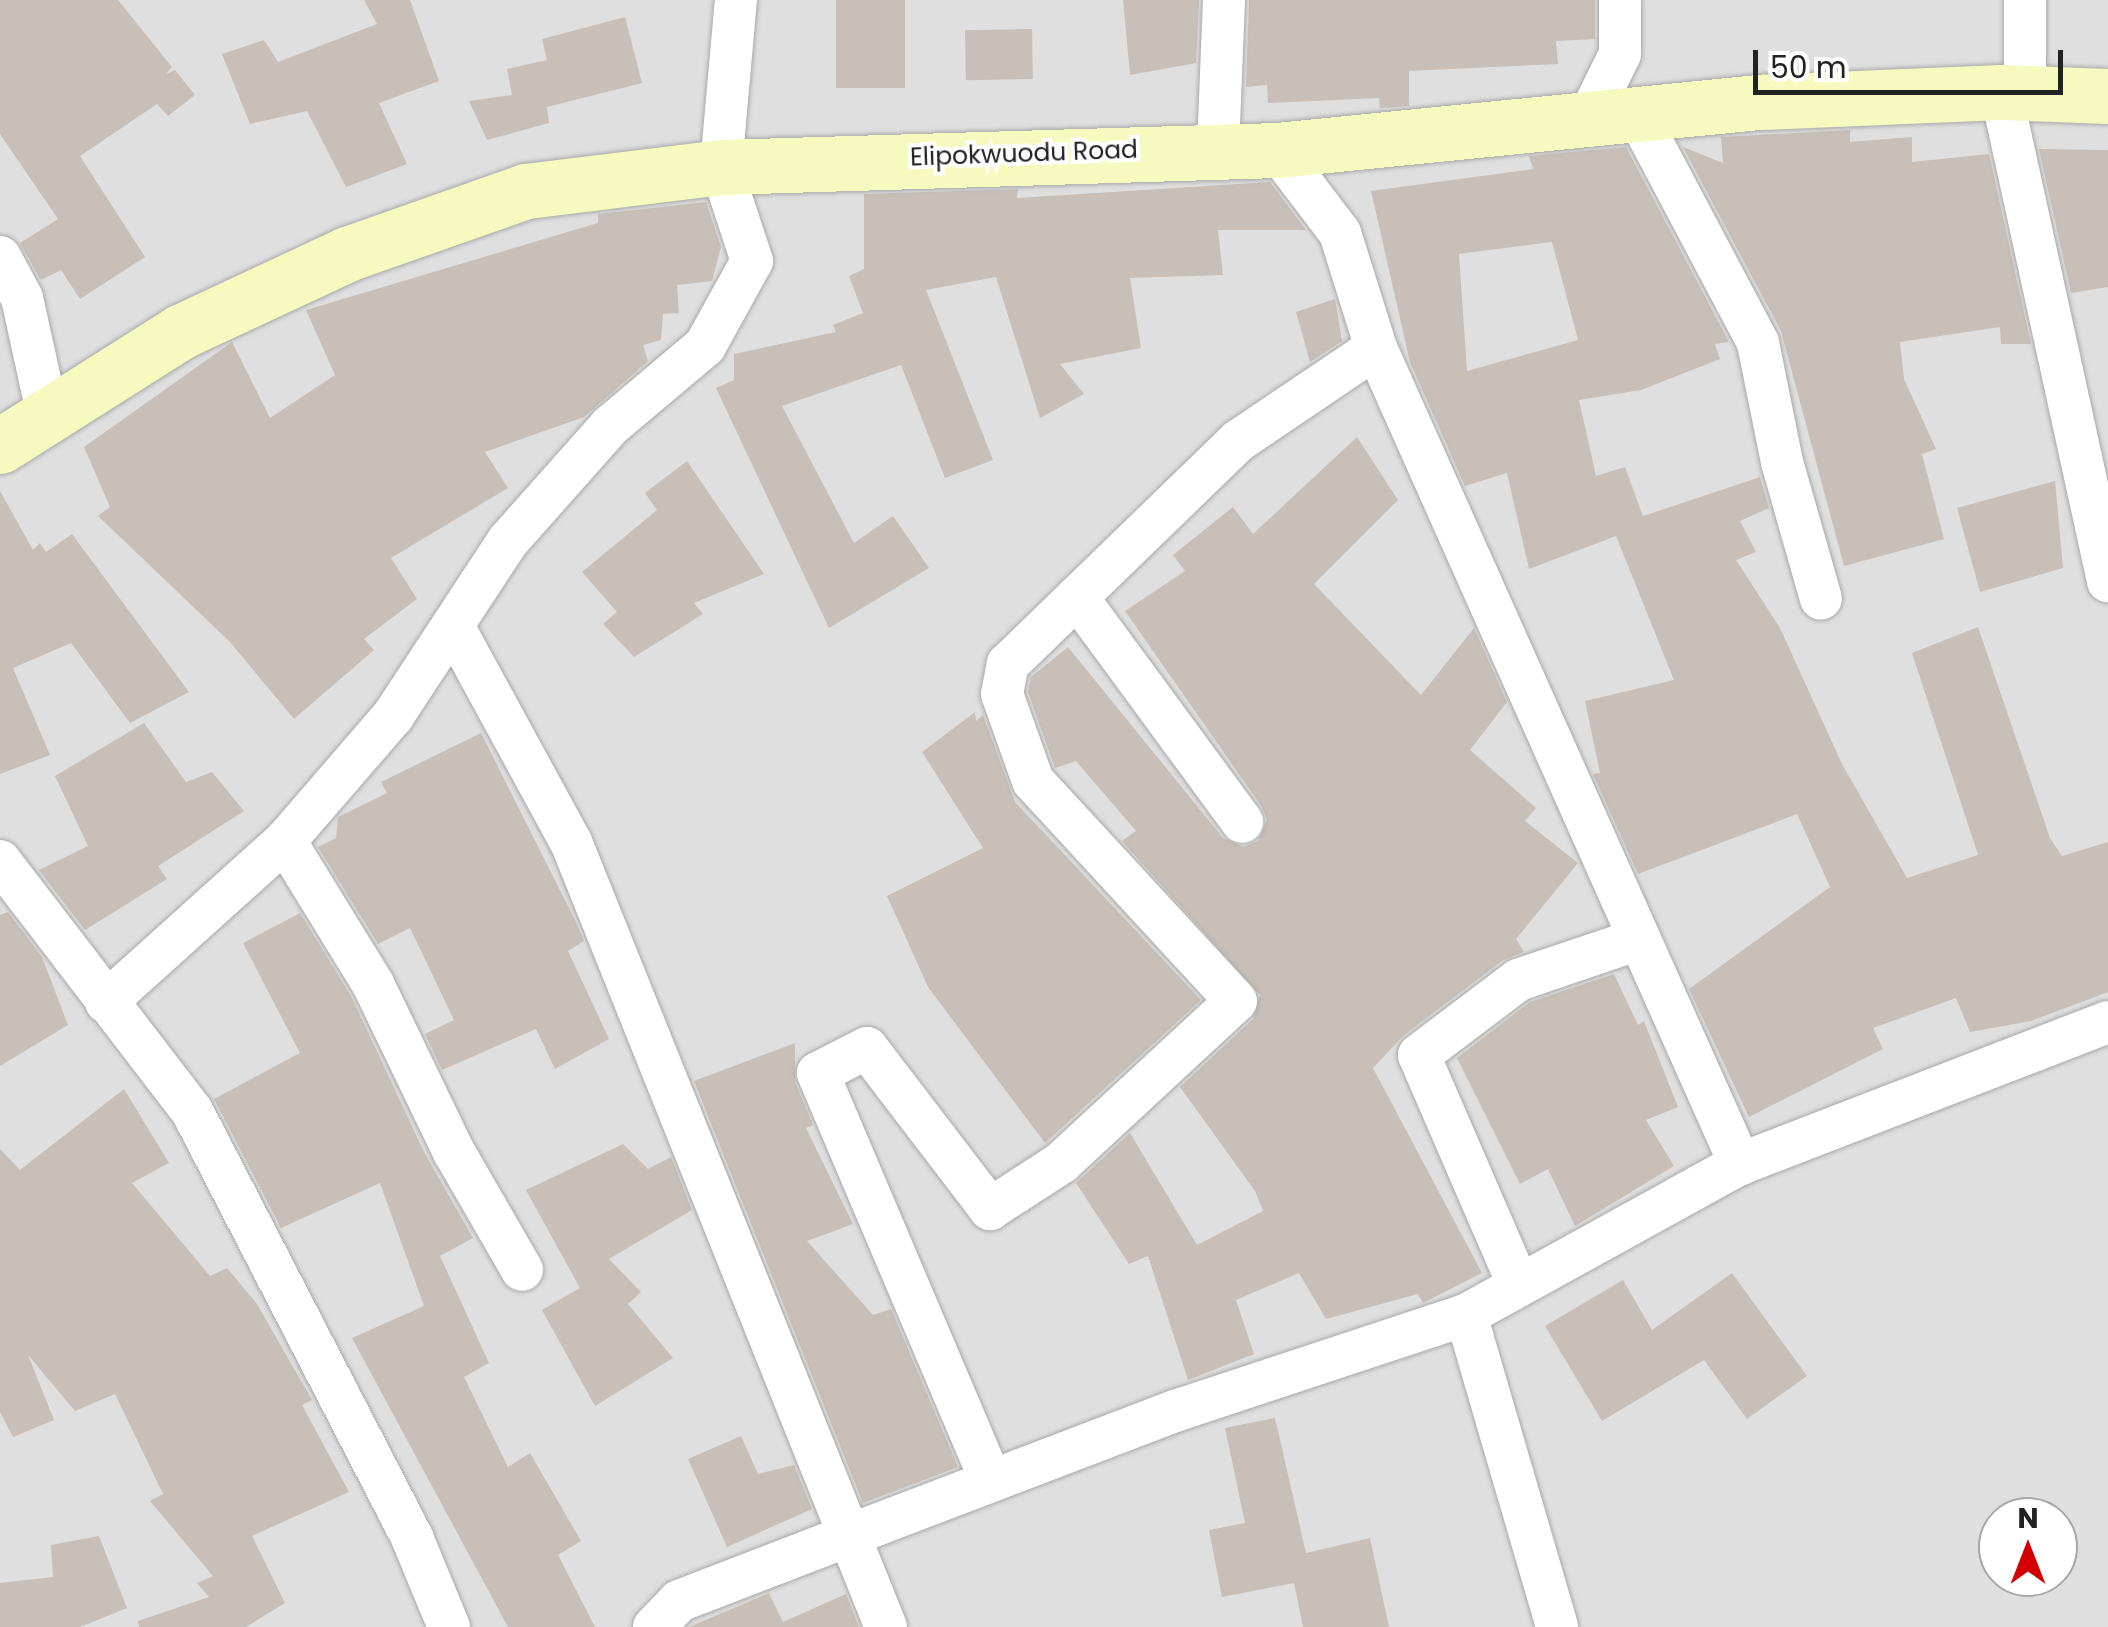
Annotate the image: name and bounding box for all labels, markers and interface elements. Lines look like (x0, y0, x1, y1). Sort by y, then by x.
scale bar (1758, 30, 2068, 92)
text: 50 m (1770, 46, 1847, 89)
street label: Elipokwuodu Road (910, 135, 1138, 173)
north arrow (1978, 1497, 2078, 1597)
text: N (2017, 1499, 2039, 1538)

